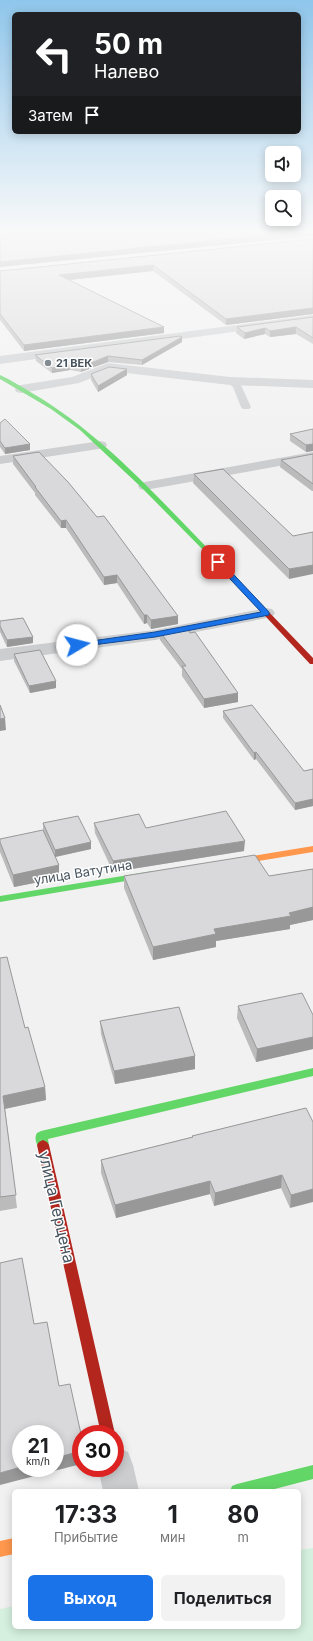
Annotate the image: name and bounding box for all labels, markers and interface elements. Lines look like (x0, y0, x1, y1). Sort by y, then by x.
text: 50 m (94, 27, 163, 61)
icon: left (28, 28, 80, 80)
text: Налево (94, 61, 159, 82)
icon: arrive (81, 104, 103, 126)
text: Затем (28, 106, 73, 125)
map controls (265, 146, 301, 226)
button: sound (265, 146, 301, 182)
button: search (265, 190, 301, 226)
place label: 21 ВЕК (56, 356, 92, 370)
marker: 21 ВЕК (43, 358, 53, 368)
pin (201, 545, 235, 579)
icon: arrive (207, 551, 229, 573)
position arrow (56, 624, 98, 666)
street label: улица Ватутина (33, 856, 133, 888)
street label: улица Герцена (34, 1149, 80, 1265)
speed limit sign: 30 (72, 1425, 124, 1477)
text: 21 (27, 1434, 49, 1458)
text: km/h (26, 1455, 50, 1467)
text: 17:33 (55, 1500, 117, 1529)
text: 1 (167, 1500, 178, 1529)
text: 80 (227, 1500, 259, 1529)
text: Прибытие (54, 1529, 118, 1545)
text: мин (160, 1529, 185, 1545)
text: m (237, 1529, 249, 1545)
button: Выход (28, 1575, 153, 1621)
button: Поделиться (161, 1575, 285, 1621)

